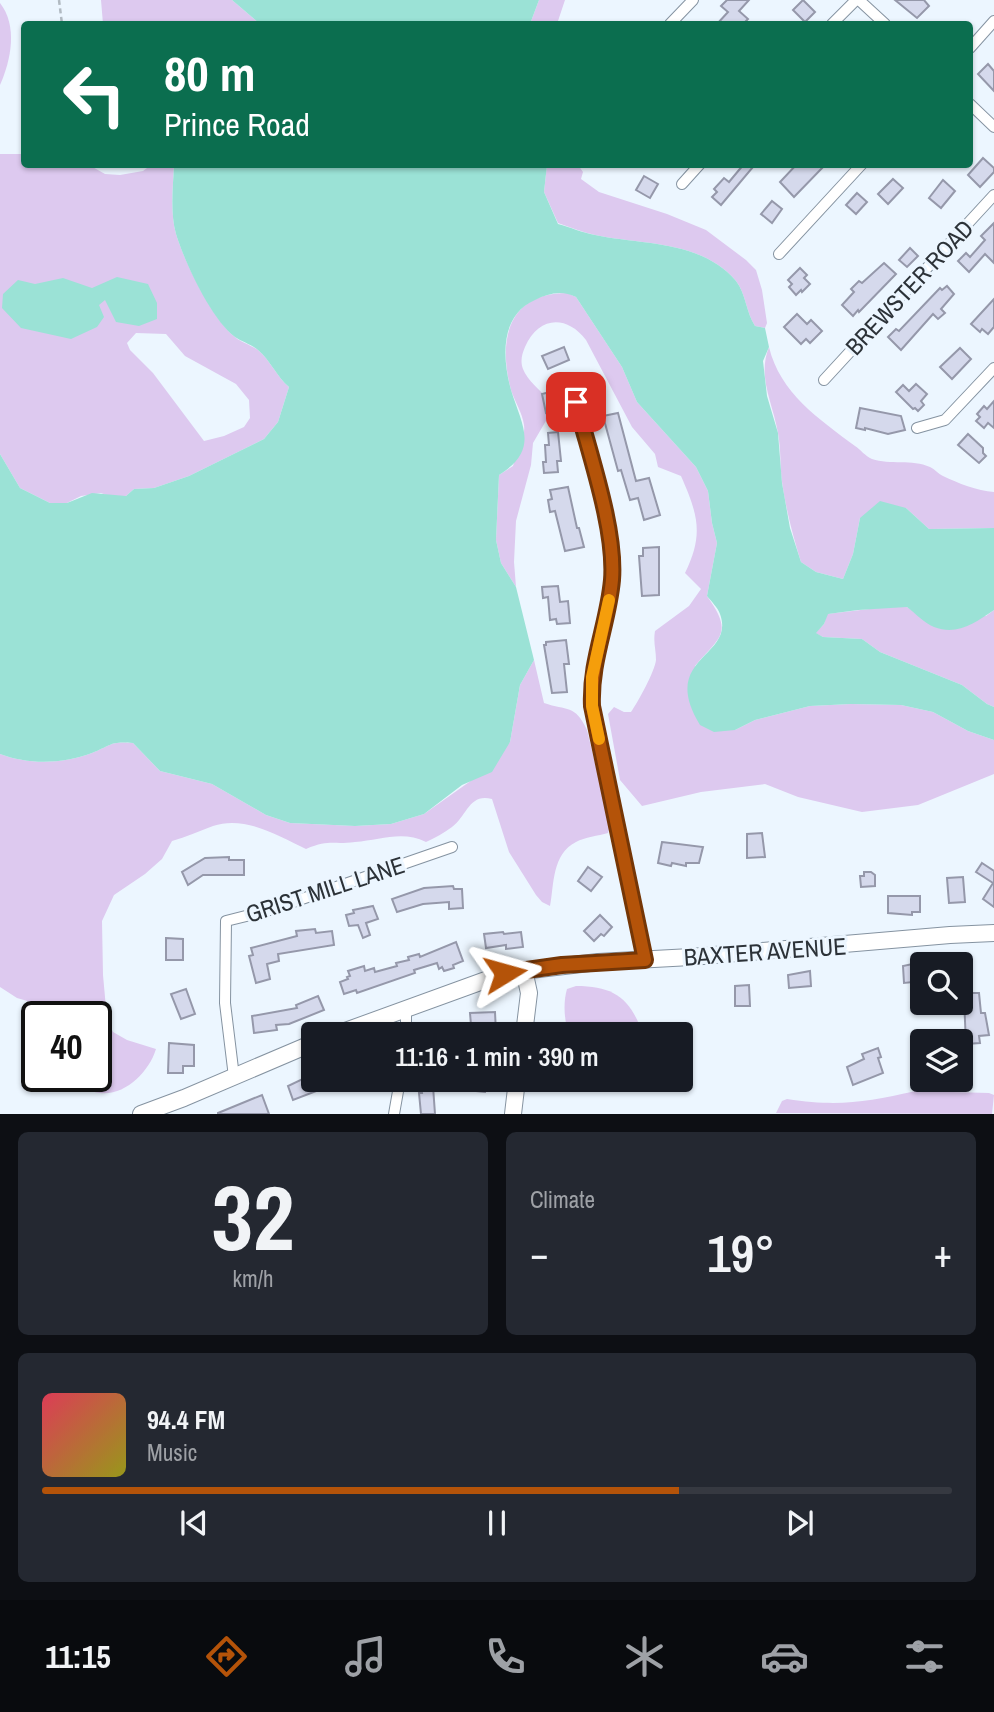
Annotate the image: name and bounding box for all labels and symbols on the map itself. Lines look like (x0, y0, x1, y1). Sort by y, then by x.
street label: BREWSTER ROAD (838, 213, 980, 361)
pin (546, 372, 606, 432)
street label: GRIST MILL LANE (241, 848, 409, 930)
street label: BAXTER AVENUE (683, 929, 847, 973)
position arrow (468, 936, 542, 1010)
speed limit sign: 40 (21, 1001, 112, 1092)

